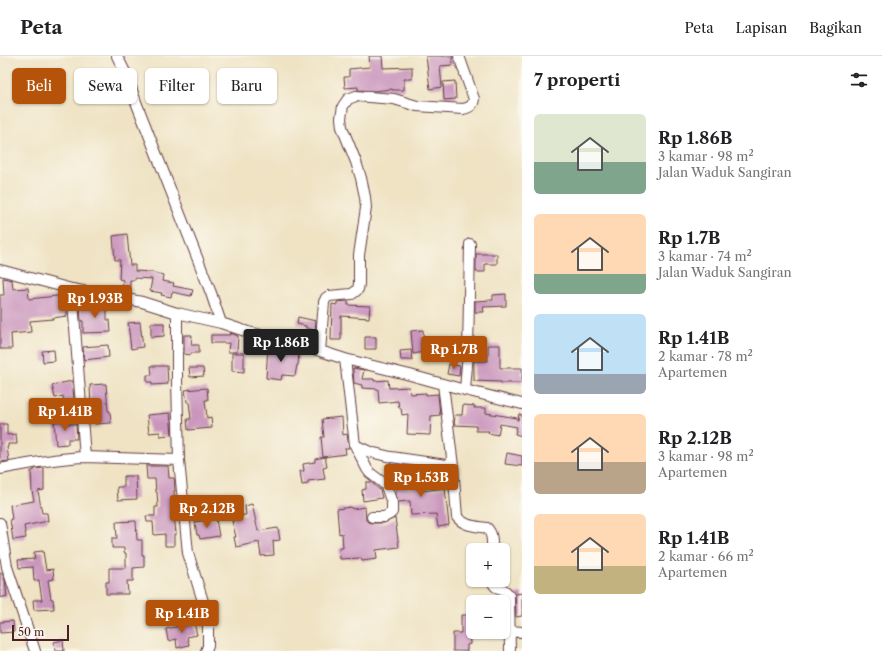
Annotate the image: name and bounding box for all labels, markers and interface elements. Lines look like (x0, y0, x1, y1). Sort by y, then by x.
text: Peta (20, 16, 63, 39)
text: Peta (684, 19, 714, 37)
text: Lapisan (736, 19, 787, 37)
text: Bagikan (809, 19, 862, 37)
chip: Beli (12, 68, 66, 104)
chip: Sewa (74, 68, 137, 104)
chip: Filter (145, 68, 209, 104)
chip: Baru (217, 68, 277, 104)
icon: filters (848, 69, 870, 91)
text: 7 properti (534, 70, 620, 90)
text: Rp 1.86B (658, 128, 732, 148)
icon: home (566, 130, 614, 178)
text: 3 kamar · 98 m² (658, 148, 754, 164)
text: Jalan Waduk Sangiran (658, 164, 792, 180)
text: Rp 1.7B (658, 228, 720, 248)
icon: home (566, 230, 614, 278)
text: 3 kamar · 74 m² (658, 248, 752, 264)
text: Jalan Waduk Sangiran (658, 264, 792, 280)
pin: Rp 1.93B (54, 285, 136, 319)
text: Rp 1.93B (67, 290, 123, 306)
text: Rp 1.41B (658, 328, 729, 348)
pin: Rp 1.86B (240, 329, 322, 363)
icon: home (566, 330, 614, 378)
text: Rp 1.86B (253, 334, 309, 350)
pin: Rp 1.7B (417, 336, 491, 370)
text: Rp 1.7B (430, 341, 478, 357)
text: 2 kamar · 78 m² (658, 348, 753, 364)
text: Apartemen (658, 364, 727, 380)
pin: Rp 1.41B (24, 398, 106, 432)
text: Rp 1.41B (38, 403, 92, 419)
text: Rp 2.12B (658, 428, 732, 448)
icon: home (566, 430, 614, 478)
text: 3 kamar · 98 m² (658, 448, 754, 464)
pin: Rp 1.53B (380, 464, 462, 498)
text: Apartemen (658, 464, 727, 480)
text: Rp 1.53B (393, 469, 449, 485)
pin: Rp 2.12B (166, 495, 248, 529)
text: Rp 2.12B (179, 500, 235, 516)
text: Rp 1.41B (658, 528, 729, 548)
icon: home (566, 530, 614, 578)
map controls (466, 543, 510, 639)
button: + (466, 543, 510, 587)
text: 2 kamar · 66 m² (658, 548, 754, 564)
text: Apartemen (658, 564, 727, 580)
button: − (466, 595, 510, 639)
pin: Rp 1.41B (141, 600, 223, 634)
text: Rp 1.41B (155, 605, 209, 621)
scale bar (12, 623, 69, 642)
text: 50 m (18, 625, 44, 639)

